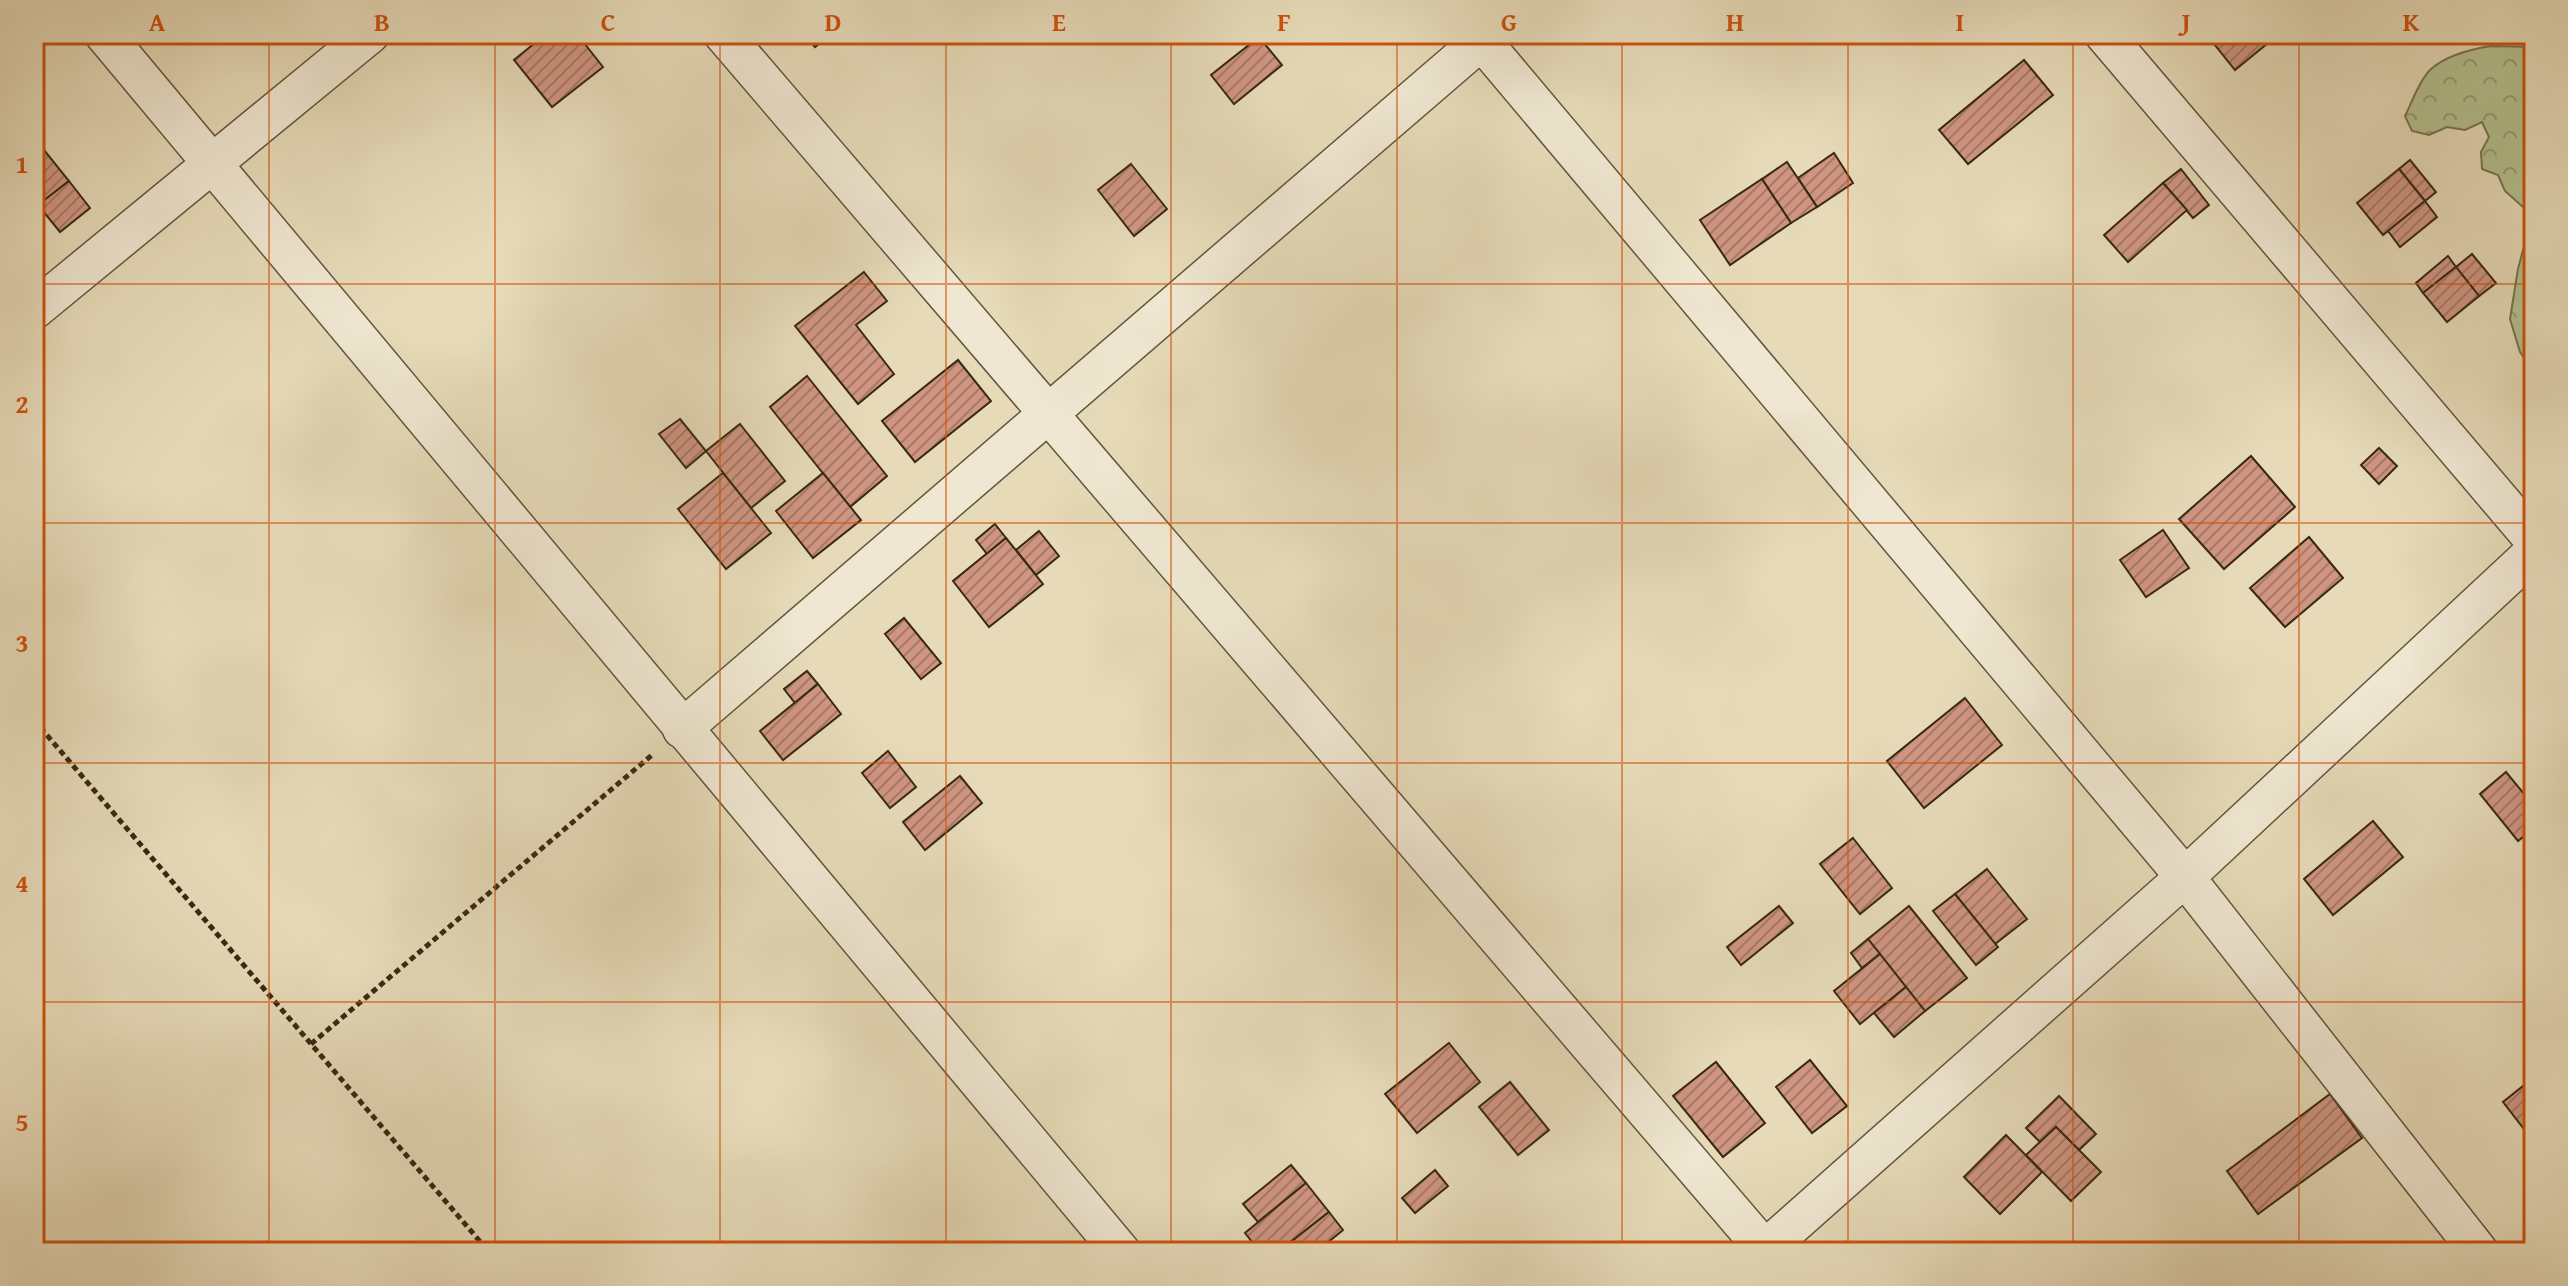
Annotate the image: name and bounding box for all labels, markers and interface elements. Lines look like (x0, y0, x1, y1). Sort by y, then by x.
text: A (149, 2, 166, 41)
text: B (374, 2, 390, 41)
text: C (601, 2, 615, 41)
text: D (825, 2, 841, 41)
text: E (1052, 2, 1066, 41)
text: F (1277, 2, 1291, 41)
text: G (1501, 2, 1517, 41)
text: H (1726, 2, 1744, 41)
text: I (1956, 2, 1964, 41)
text: J (2178, 2, 2191, 41)
text: K (2403, 2, 2420, 41)
text: 1 (15, 144, 29, 183)
text: 2 (15, 384, 29, 423)
text: 3 (15, 623, 29, 662)
text: 4 (15, 863, 29, 902)
text: 5 (15, 1102, 29, 1141)

